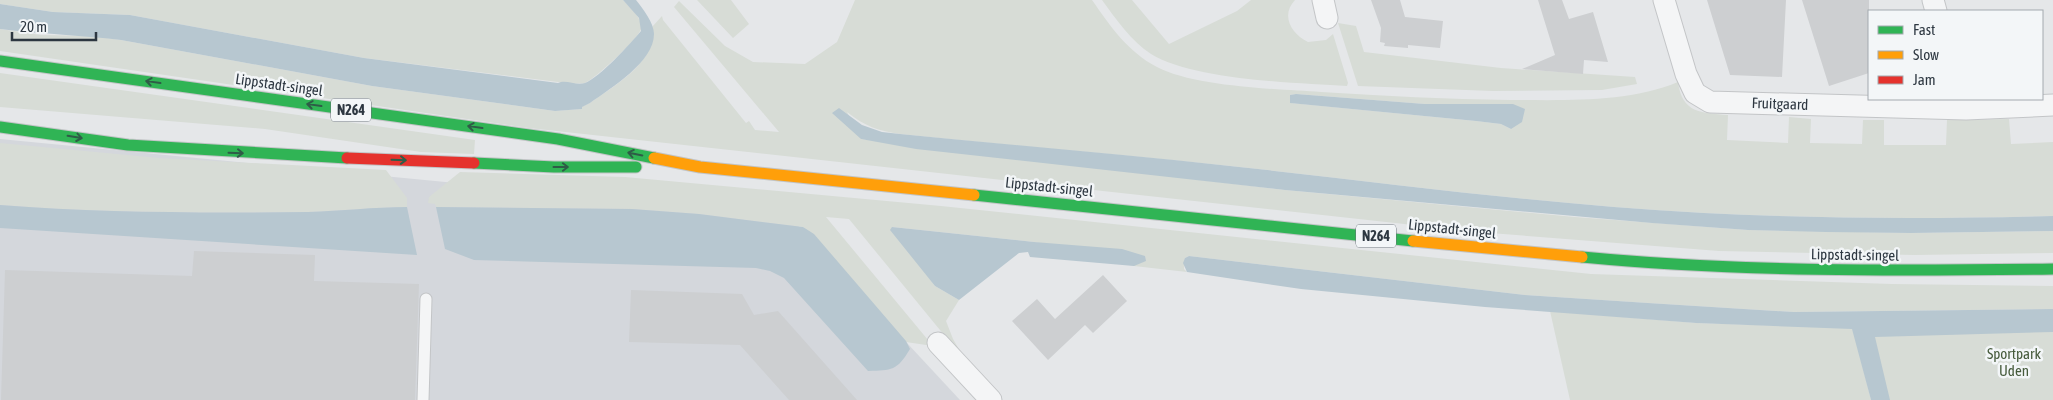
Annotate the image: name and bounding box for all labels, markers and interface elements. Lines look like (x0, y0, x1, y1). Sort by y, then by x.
scale bar (12, 10, 96, 42)
legend (1868, 10, 2043, 100)
text: 20 m (20, 18, 47, 35)
text: Fast (1913, 21, 1935, 38)
text: Slow (1913, 46, 1939, 63)
street label: Lippstadt-singel (234, 70, 324, 99)
text: Jam (1913, 71, 1936, 88)
one-way arrow (146, 77, 162, 87)
street label: Fruitgaard (1751, 94, 1809, 113)
road number: N264 (331, 98, 371, 122)
one-way arrow (307, 100, 323, 110)
one-way arrow (468, 122, 484, 132)
one-way arrow (67, 133, 83, 143)
one-way arrow (228, 148, 244, 158)
one-way arrow (628, 149, 644, 159)
one-way arrow (390, 155, 407, 165)
one-way arrow (552, 162, 569, 172)
street label: Lippstadt-singel (1004, 173, 1094, 200)
street label: Lippstadt-singel (1407, 215, 1497, 242)
road number: N264 (1356, 225, 1396, 248)
street label: Lippstadt-singel (1811, 245, 1899, 264)
park label: Sportpark Uden (1987, 345, 2041, 379)

